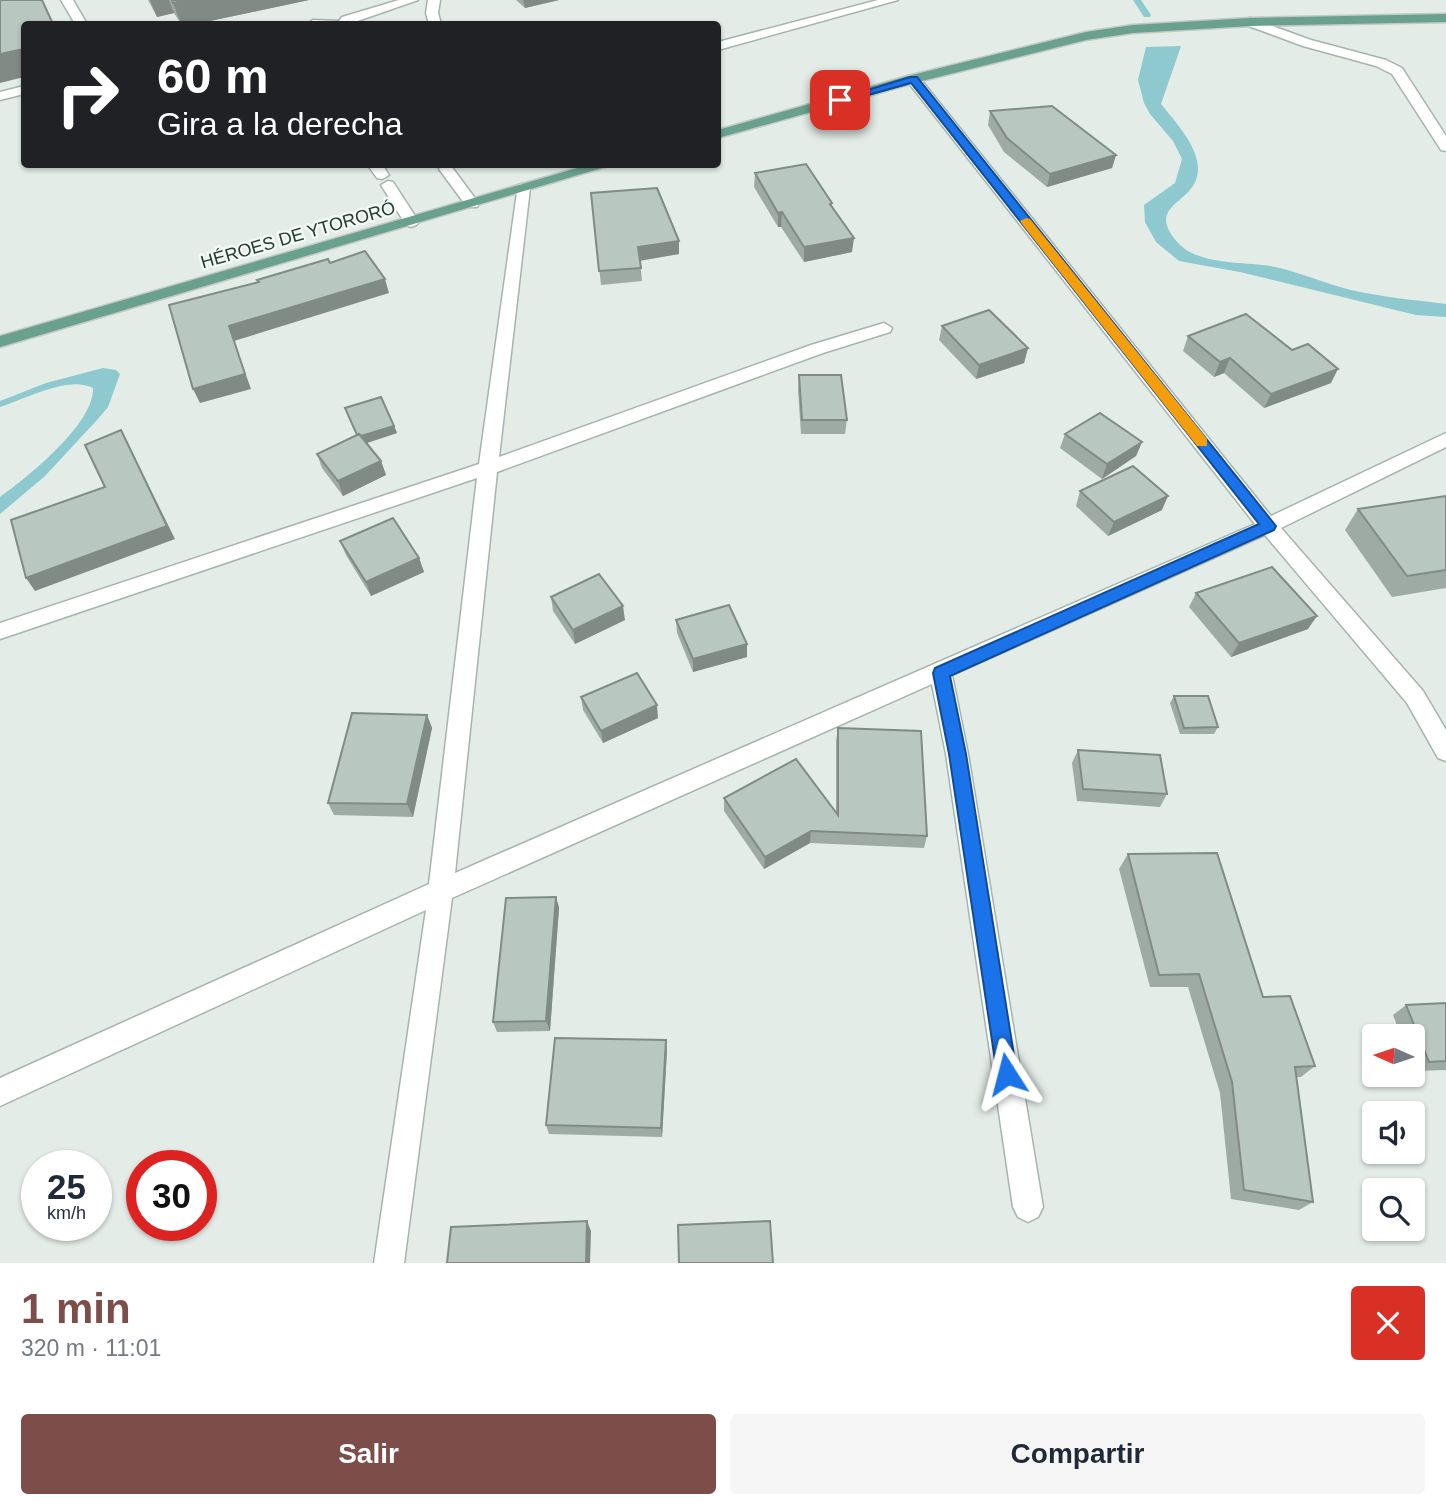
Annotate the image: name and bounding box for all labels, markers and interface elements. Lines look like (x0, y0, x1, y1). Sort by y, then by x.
icon: right (42, 49, 133, 140)
text: 60 m (157, 49, 269, 103)
pin (810, 70, 870, 130)
icon: arrive (821, 81, 859, 119)
text: Gira a la derecha (157, 106, 402, 142)
street label: HÉROES DE YTORORÓ (198, 197, 398, 272)
north arrow (1362, 1024, 1424, 1087)
map controls (1362, 1024, 1425, 1241)
position arrow (970, 1037, 1044, 1111)
button: sound (1362, 1101, 1425, 1164)
speed limit sign: 30 (126, 1150, 217, 1241)
text: 25 (47, 1167, 86, 1206)
button: search (1362, 1178, 1425, 1241)
text: km/h (47, 1203, 86, 1223)
text: 1 min (21, 1285, 131, 1332)
button: close (1351, 1286, 1425, 1360)
text: 320 m · 11:01 (21, 1335, 161, 1361)
button: Salir (21, 1414, 716, 1494)
button: Compartir (730, 1414, 1425, 1494)

